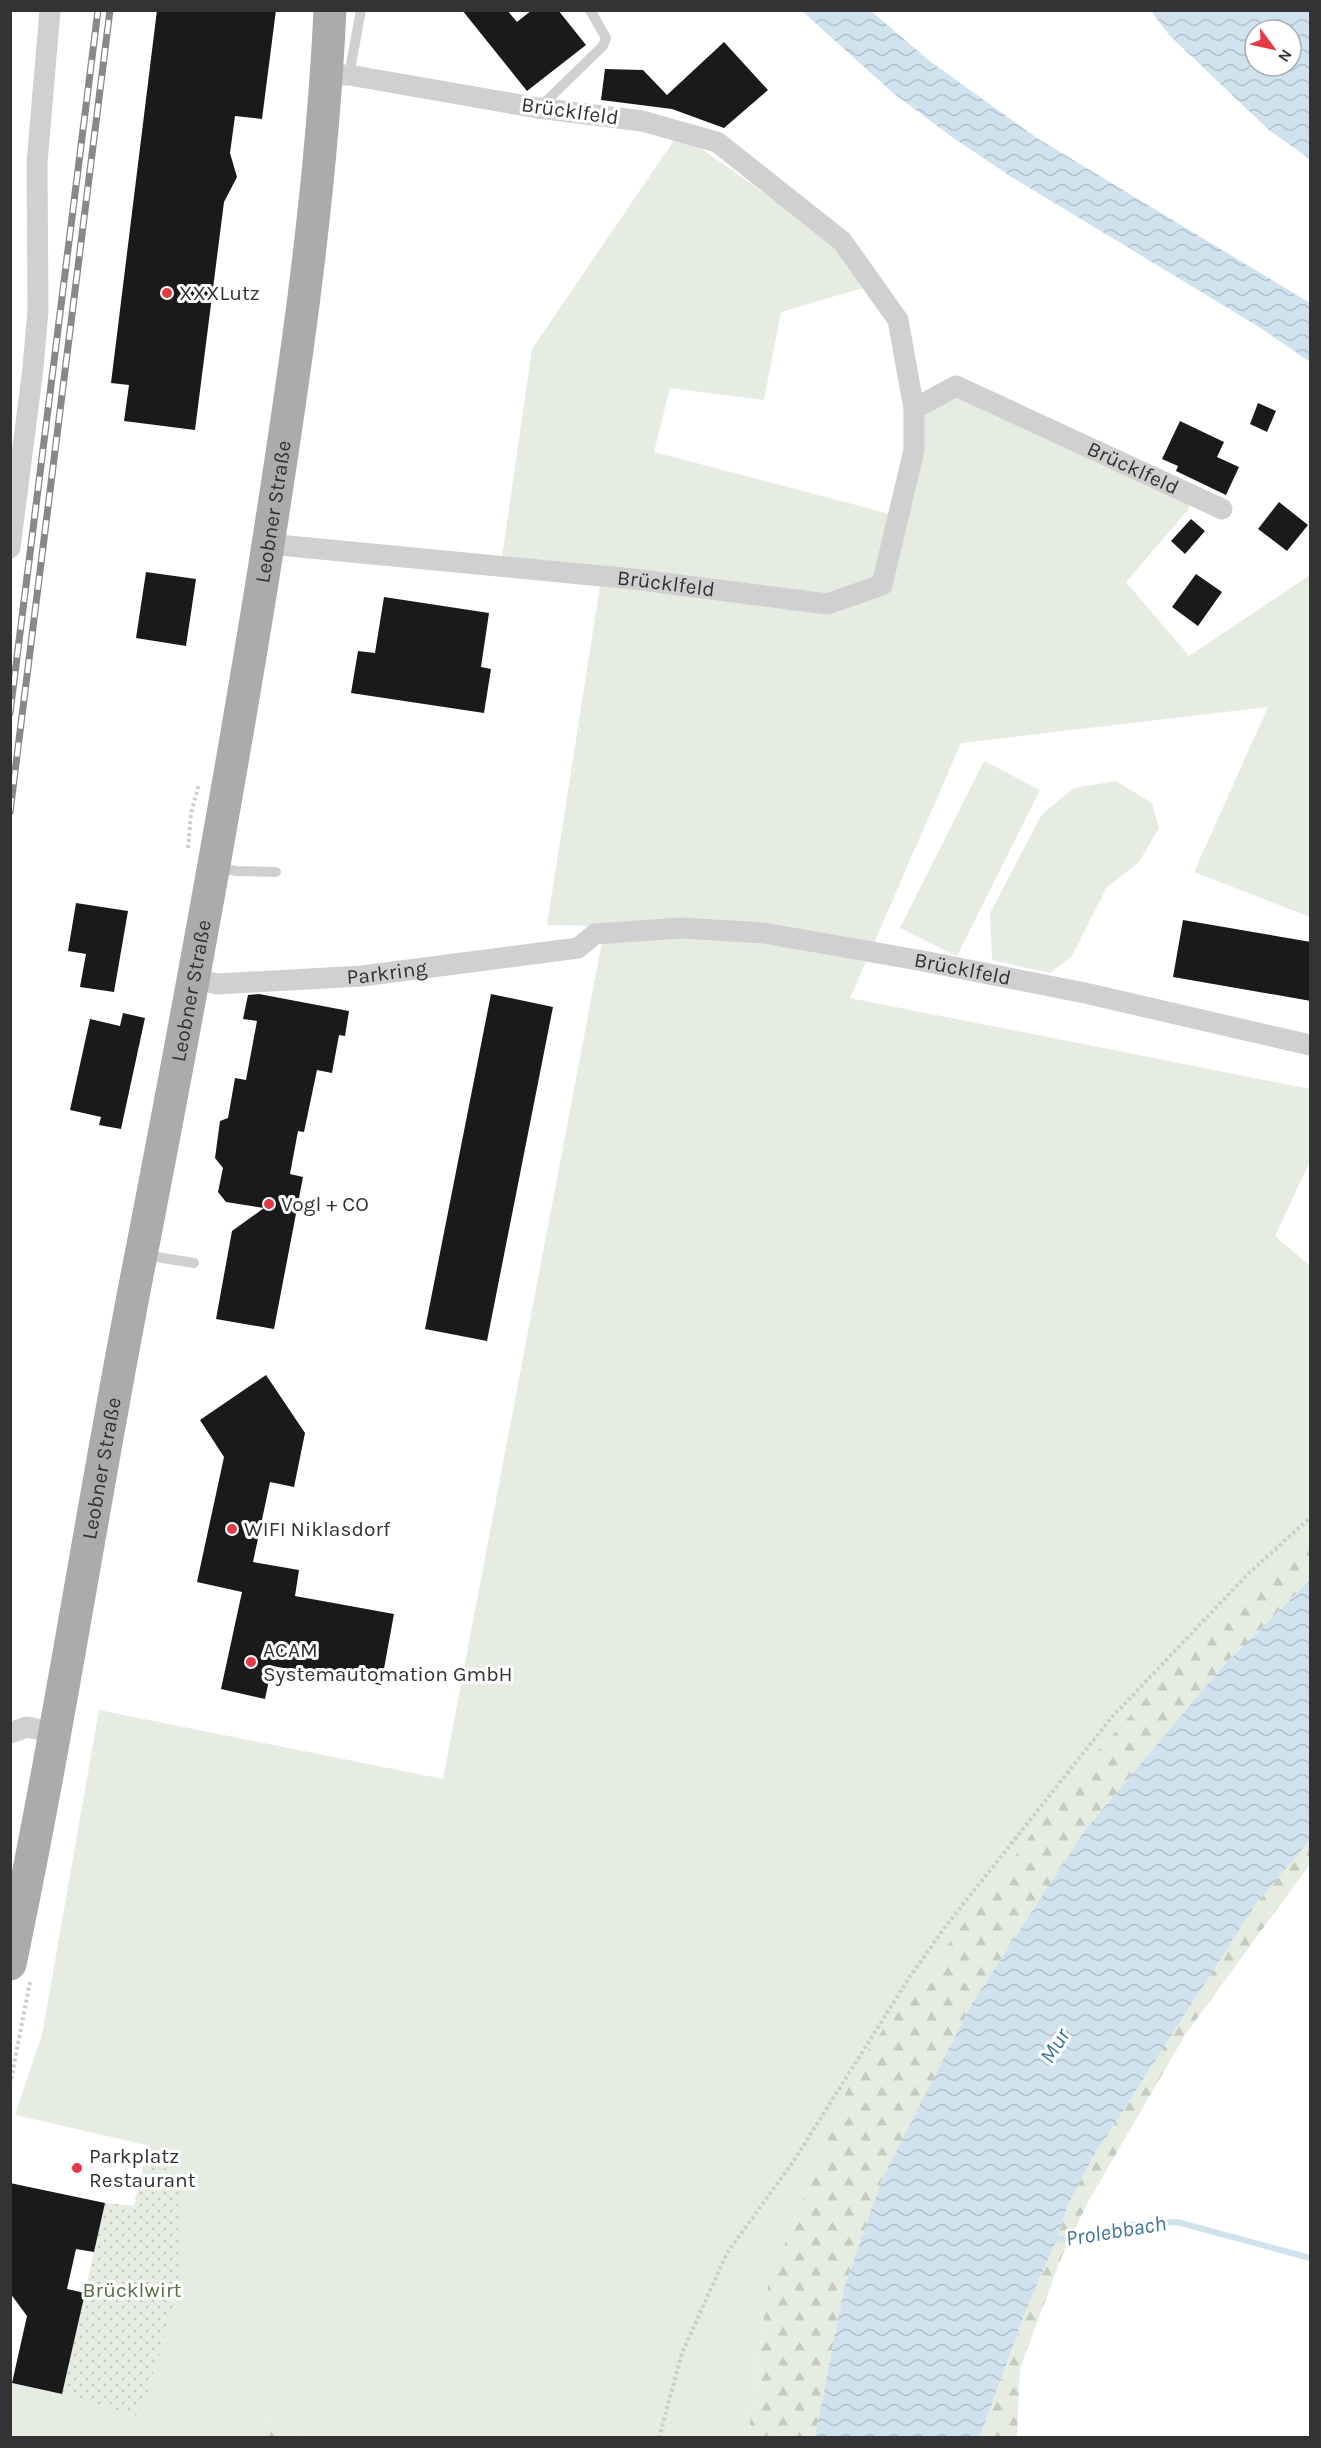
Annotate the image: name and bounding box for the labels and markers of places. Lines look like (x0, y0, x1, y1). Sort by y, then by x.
place label: XXXLutz (179, 281, 260, 305)
marker: XXXLutz (160, 286, 174, 300)
place label: Vogl + CO (281, 1192, 369, 1216)
marker: Vogl + CO (262, 1197, 276, 1211)
place label: WIFI Niklasdorf (244, 1517, 391, 1541)
marker: WIFI Niklasdorf (225, 1522, 239, 1536)
place label: ACAM Systemautomation GmbH (263, 1638, 513, 1686)
marker: ACAM Systemautomation GmbH (244, 1655, 258, 1669)
place label: Parkplatz Restaurant (89, 2144, 196, 2192)
marker: Parkplatz Restaurant (70, 2161, 84, 2175)

